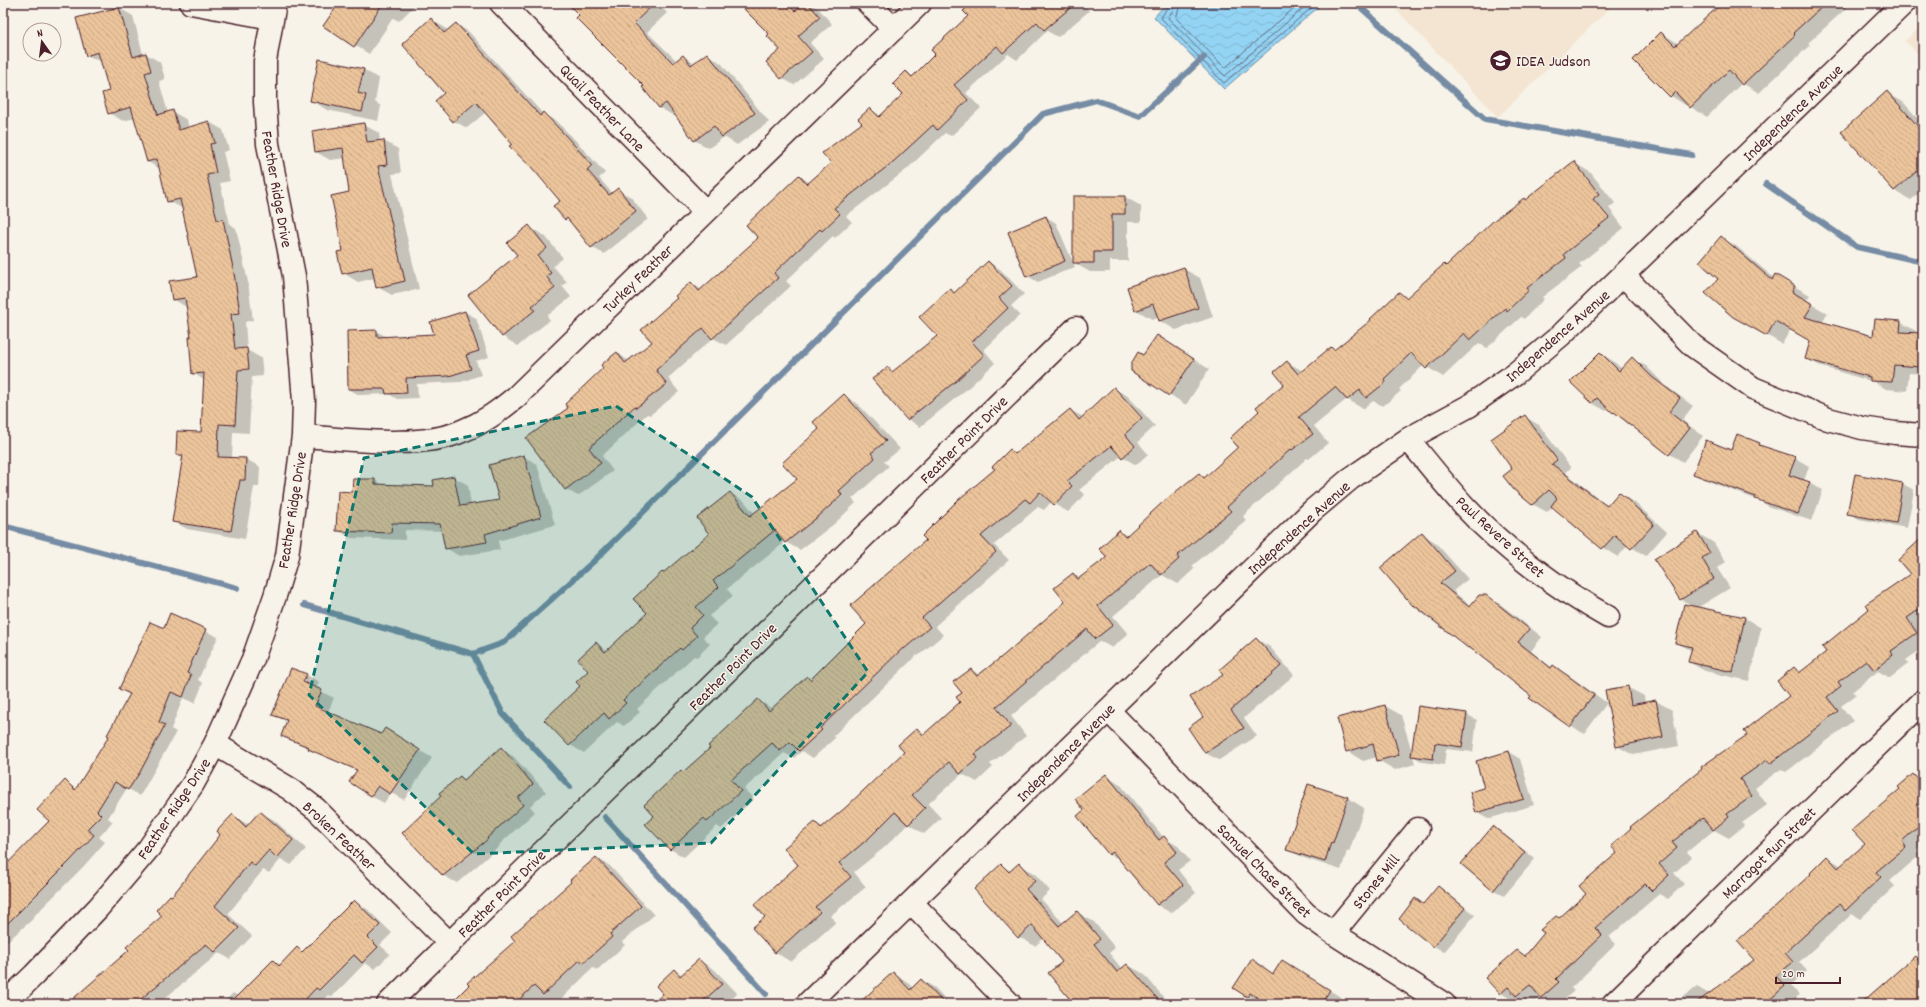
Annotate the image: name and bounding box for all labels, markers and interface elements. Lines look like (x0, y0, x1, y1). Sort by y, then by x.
north arrow (22, 22, 62, 62)
text: N (35, 26, 45, 43)
school or university icon: IDEA Judson (1487, 47, 1513, 73)
place label: IDEA Judson (1516, 51, 1590, 74)
street label: Quail Feather Lane (553, 60, 649, 158)
street label: Independence Avenue (1738, 60, 1849, 168)
street label: Feather Ridge Drive (254, 129, 297, 250)
street label: Turkey Feather (598, 240, 679, 320)
street label: Independence Avenue (1501, 285, 1616, 389)
street label: Feather Point Drive (915, 391, 1014, 490)
street label: Feather Ridge Drive (273, 450, 314, 571)
street label: Independence Avenue (1243, 476, 1356, 581)
street label: Paul Revere Street (1450, 491, 1549, 584)
street label: Feather Point Drive (684, 618, 783, 717)
street label: Independence Avenue (1012, 699, 1121, 808)
street label: Feather Ridge Drive (132, 754, 218, 865)
street label: Broken Feather (296, 797, 380, 877)
street label: Marrogot Run Street (1717, 802, 1822, 905)
street label: Samuel Chase Street (1211, 819, 1316, 925)
street label: Feather Point Drive (453, 845, 552, 944)
street label: Stones Mill (1348, 850, 1406, 915)
scale bar (1776, 959, 1840, 985)
text: 20 m (1782, 966, 1805, 983)

